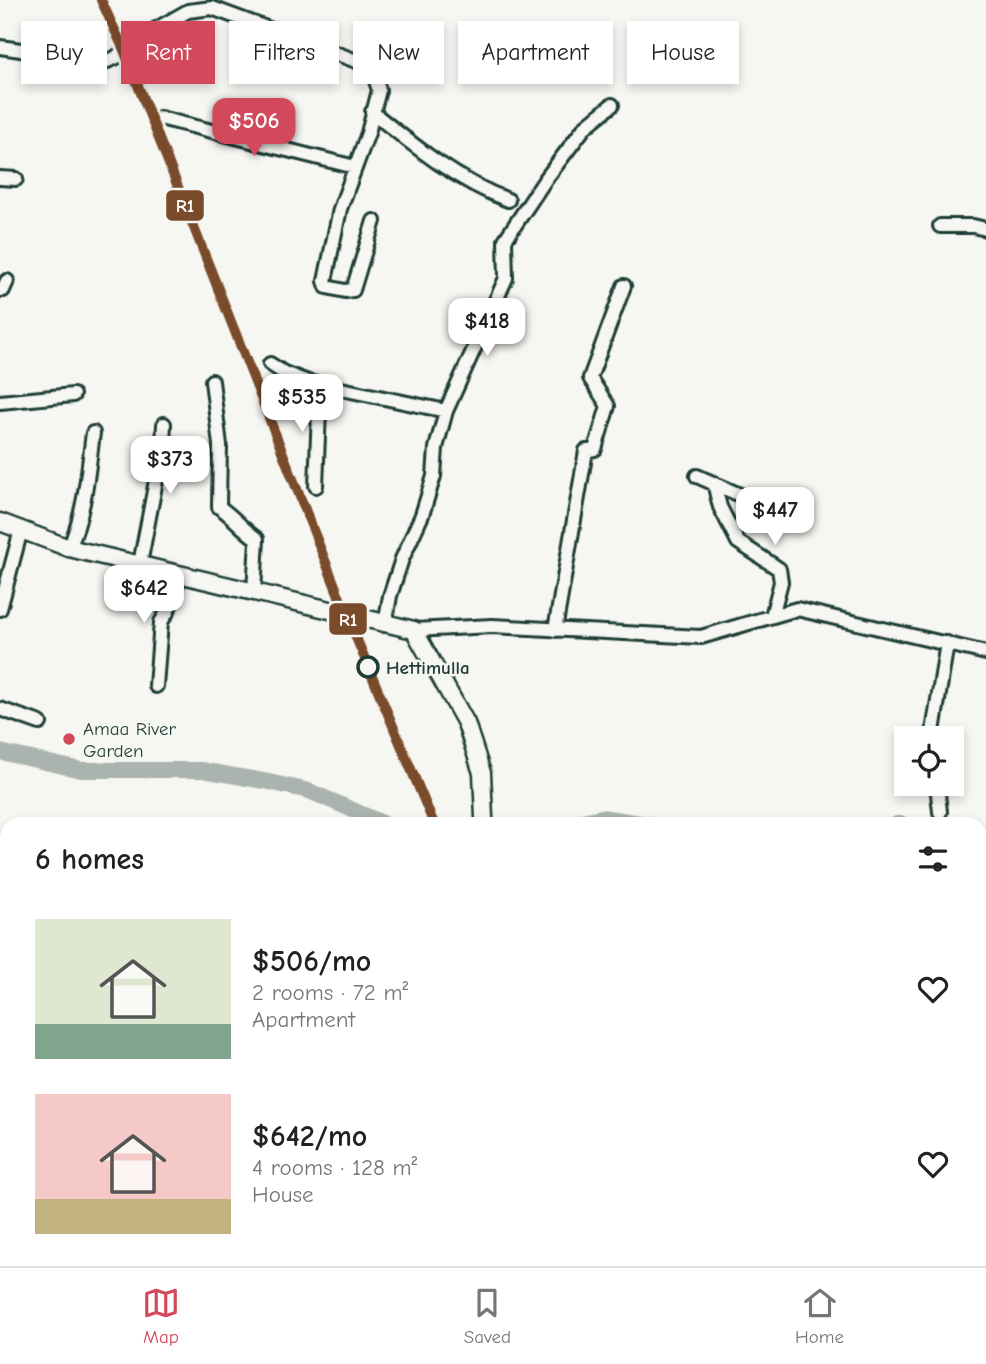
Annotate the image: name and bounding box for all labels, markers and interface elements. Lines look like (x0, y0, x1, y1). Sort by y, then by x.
chip: Buy (21, 21, 107, 84)
chip: Rent (121, 21, 215, 84)
chip: Filters (229, 21, 339, 84)
chip: New (353, 21, 444, 84)
chip: Apartment (458, 21, 613, 84)
chip: House (627, 21, 739, 84)
pin: $506 (213, 99, 295, 158)
text: $506 (228, 107, 280, 134)
line badge: R1 (165, 189, 205, 222)
text: R1 (176, 195, 194, 217)
pin: $418 (446, 298, 528, 358)
text: $418 (464, 307, 510, 334)
pin: $535 (261, 374, 343, 434)
text: $535 (277, 383, 327, 410)
pin: $373 (129, 436, 211, 496)
text: $373 (147, 445, 193, 472)
pin: $447 (734, 488, 816, 547)
text: $447 (752, 496, 798, 523)
pin: $642 (103, 566, 185, 625)
text: $642 (120, 574, 168, 601)
line badge: R1 (328, 602, 368, 636)
text: R1 (339, 609, 357, 631)
marker: Hettimulla (357, 656, 379, 678)
place label: Hettimulla (386, 657, 470, 679)
place label: Amaa River Garden (83, 718, 176, 762)
map controls (894, 726, 964, 796)
button: locate (894, 726, 964, 796)
marker: Amaa River Garden (61, 731, 77, 747)
icon: filters (914, 840, 952, 878)
text: 6 homes (35, 842, 144, 877)
text: $506/mo (252, 944, 371, 979)
icon: home (91, 947, 175, 1031)
icon: heart (914, 970, 952, 1008)
text: 2 rooms · 72 m² (252, 979, 408, 1006)
text: Apartment (252, 1006, 355, 1033)
text: $642/mo (252, 1119, 367, 1154)
icon: home (91, 1122, 175, 1206)
icon: heart (914, 1145, 952, 1183)
text: 4 rooms · 128 m² (252, 1154, 417, 1181)
text: House (252, 1181, 314, 1208)
tab: Map (142, 1284, 180, 1348)
tab: Saved (464, 1284, 511, 1348)
tab: Home (795, 1284, 844, 1348)

